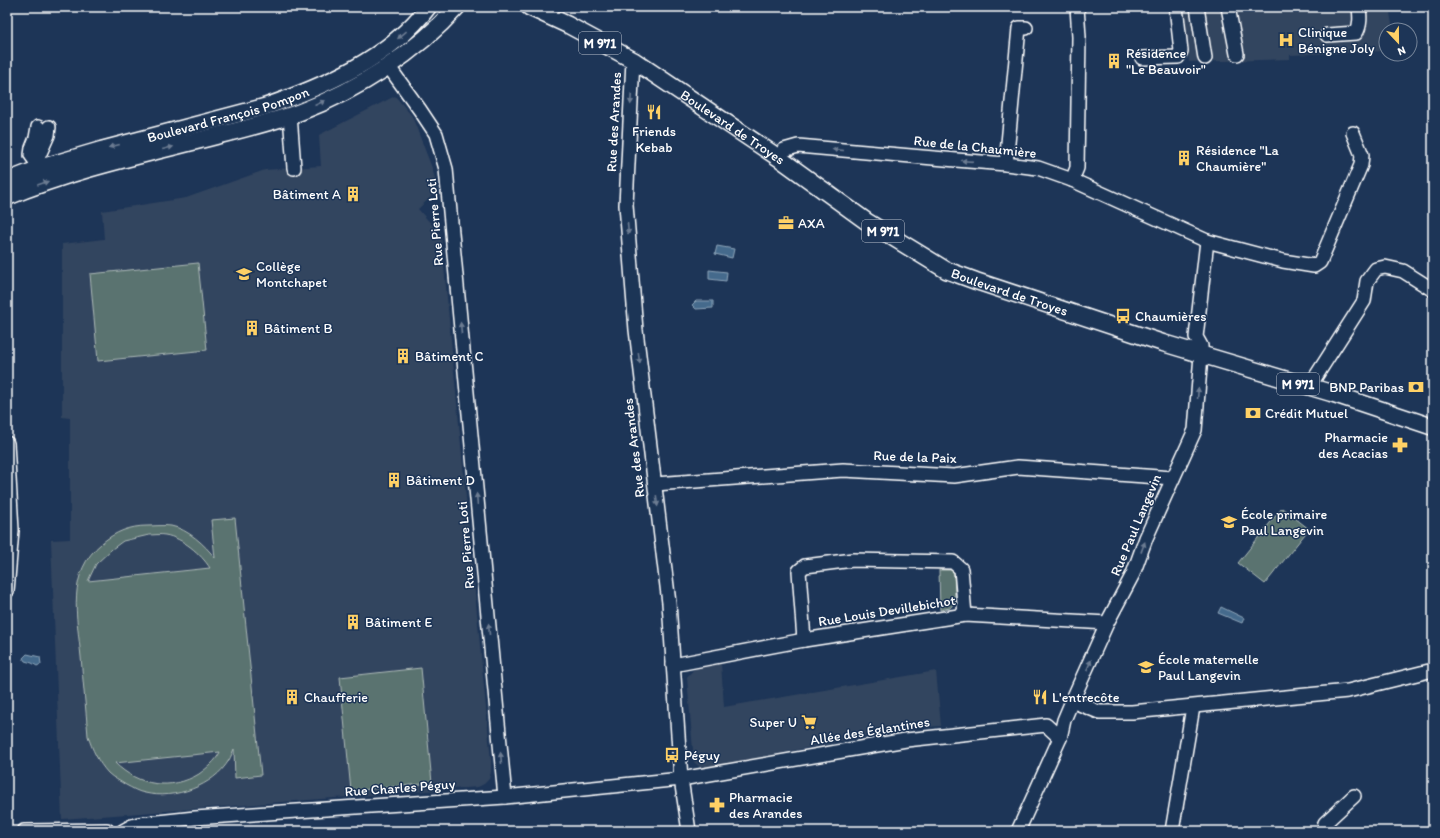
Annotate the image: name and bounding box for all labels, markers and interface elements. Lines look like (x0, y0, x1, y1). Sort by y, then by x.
north arrow (1378, 22, 1418, 62)
place label: Clinique Bénigne Joly (1298, 24, 1375, 57)
one-way arrow (396, 31, 407, 40)
hospital icon: Clinique Bénigne Joly (1277, 31, 1295, 49)
road number: M 971 (579, 32, 621, 54)
text: N (1396, 43, 1407, 58)
place label: Résidence "Le Beauvoir" (1126, 45, 1206, 78)
building icon: Résidence "Le Beauvoir" (1105, 52, 1123, 70)
street label: Rue des Arandes (603, 72, 625, 172)
street label: Boulevard François Pompon (145, 83, 311, 146)
street label: Boulevard de Troyes (677, 86, 788, 168)
one-way arrow (627, 93, 634, 105)
one-way arrow (314, 100, 325, 106)
restaurant icon: Friends Kebab (645, 103, 663, 121)
place label: Friends Kebab (632, 123, 676, 156)
street label: Rue de la Chaumière (913, 132, 1037, 162)
place label: Résidence "La Chaumière" (1196, 142, 1280, 175)
one-way arrow (107, 144, 120, 150)
one-way arrow (163, 145, 175, 151)
one-way arrow (832, 146, 844, 153)
building icon: Résidence "La Chaumière" (1175, 149, 1193, 167)
one-way arrow (961, 158, 973, 165)
street label: Rue Pierre Loti (423, 177, 447, 267)
one-way arrow (38, 180, 50, 186)
building icon: Bâtiment A (344, 185, 362, 203)
place label: Bâtiment A (273, 186, 341, 203)
office icon: AXA (777, 214, 795, 232)
place label: AXA (798, 215, 825, 232)
road number: M 971 (862, 220, 904, 242)
one-way arrow (624, 223, 631, 235)
place label: Collège Montchapet (256, 258, 327, 291)
street label: Boulevard de Troyes (949, 264, 1070, 319)
school or university icon: Collège Montchapet (235, 265, 253, 283)
bus stop icon: Chaumières (1114, 307, 1132, 325)
place label: Chaumières (1135, 308, 1206, 325)
building icon: Bâtiment B (243, 319, 261, 337)
place label: Bâtiment B (264, 320, 332, 337)
one-way arrow (458, 322, 465, 334)
building icon: Bâtiment C (394, 347, 412, 365)
place label: Bâtiment C (415, 348, 483, 365)
one-way arrow (636, 352, 642, 364)
road number: M 971 (1277, 373, 1319, 395)
bank icon: BNP Paribas (1407, 378, 1425, 396)
place label: BNP Paribas (1329, 379, 1404, 396)
one-way arrow (1195, 387, 1202, 399)
street label: Rue des Arandes (619, 397, 649, 499)
bank icon: Crédit Mutuel (1244, 404, 1262, 422)
place label: Crédit Mutuel (1265, 405, 1348, 422)
place label: Pharmacie des Acacias (1318, 429, 1388, 462)
pharmacy icon: Pharmacie des Acacias (1391, 436, 1409, 454)
street label: Rue de la Paix (873, 447, 957, 467)
building icon: Bâtiment D (385, 471, 403, 489)
street label: Rue Paul Langevin (1107, 471, 1165, 578)
place label: Bâtiment D (406, 472, 475, 489)
one-way arrow (474, 493, 481, 505)
one-way arrow (654, 495, 660, 507)
street label: Rue Pierre Loti (454, 500, 478, 590)
place label: École primaire Paul Langevin (1241, 506, 1327, 539)
school or university icon: École primaire Paul Langevin (1220, 513, 1238, 531)
one-way arrow (1140, 541, 1146, 553)
street label: Rue Louis Devillebichot (817, 592, 957, 630)
building icon: Bâtiment E (344, 613, 362, 631)
place label: Bâtiment E (365, 614, 432, 631)
one-way arrow (486, 623, 493, 635)
place label: École maternelle Paul Langevin (1158, 651, 1259, 684)
school or university icon: École maternelle Paul Langevin (1137, 658, 1155, 676)
one-way arrow (1086, 659, 1092, 671)
building icon: Chaufferie (283, 688, 301, 706)
restaurant icon: L'entrecôte (1031, 688, 1049, 706)
place label: Chaufferie (304, 689, 368, 706)
place label: L'entrecôte (1052, 689, 1120, 706)
supermarket icon: Super U (800, 713, 818, 731)
street label: Allée des Églantines (809, 713, 931, 749)
place label: Super U (750, 714, 797, 731)
bus stop icon: Péguy (663, 746, 681, 764)
place label: Péguy (684, 747, 720, 764)
one-way arrow (498, 752, 505, 764)
street label: Rue Charles Péguy (344, 776, 456, 800)
place label: Pharmacie des Arandes (729, 789, 803, 822)
pharmacy icon: Pharmacie des Arandes (708, 796, 726, 814)

